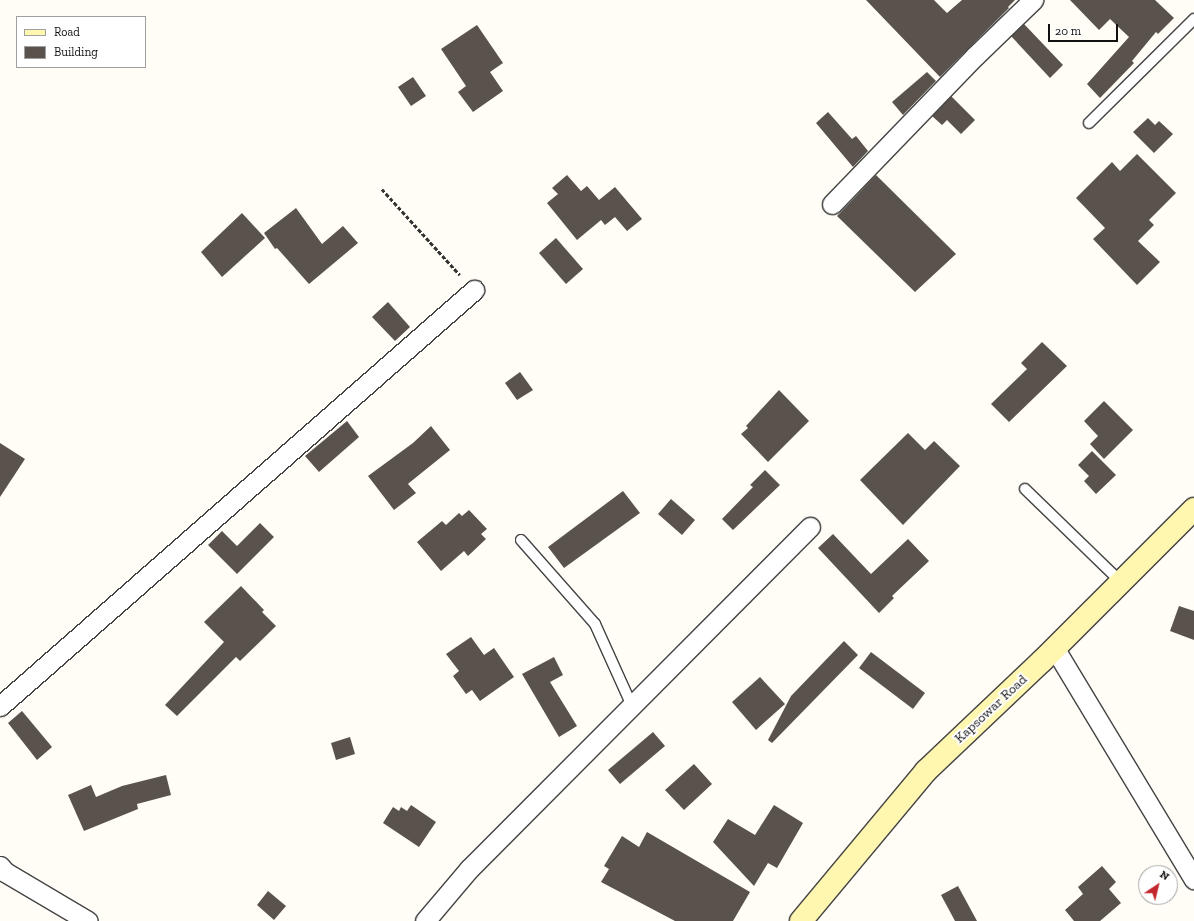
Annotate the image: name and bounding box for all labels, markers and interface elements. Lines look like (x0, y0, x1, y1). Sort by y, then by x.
legend (16, 16, 146, 68)
scale bar (1050, 16, 1120, 42)
text: 20 m (1055, 24, 1081, 38)
text: Road (54, 25, 80, 39)
text: Building (54, 45, 98, 59)
street label: Kapsowar Road (951, 671, 1031, 747)
north arrow (1138, 865, 1178, 905)
text: N (1157, 868, 1172, 883)

